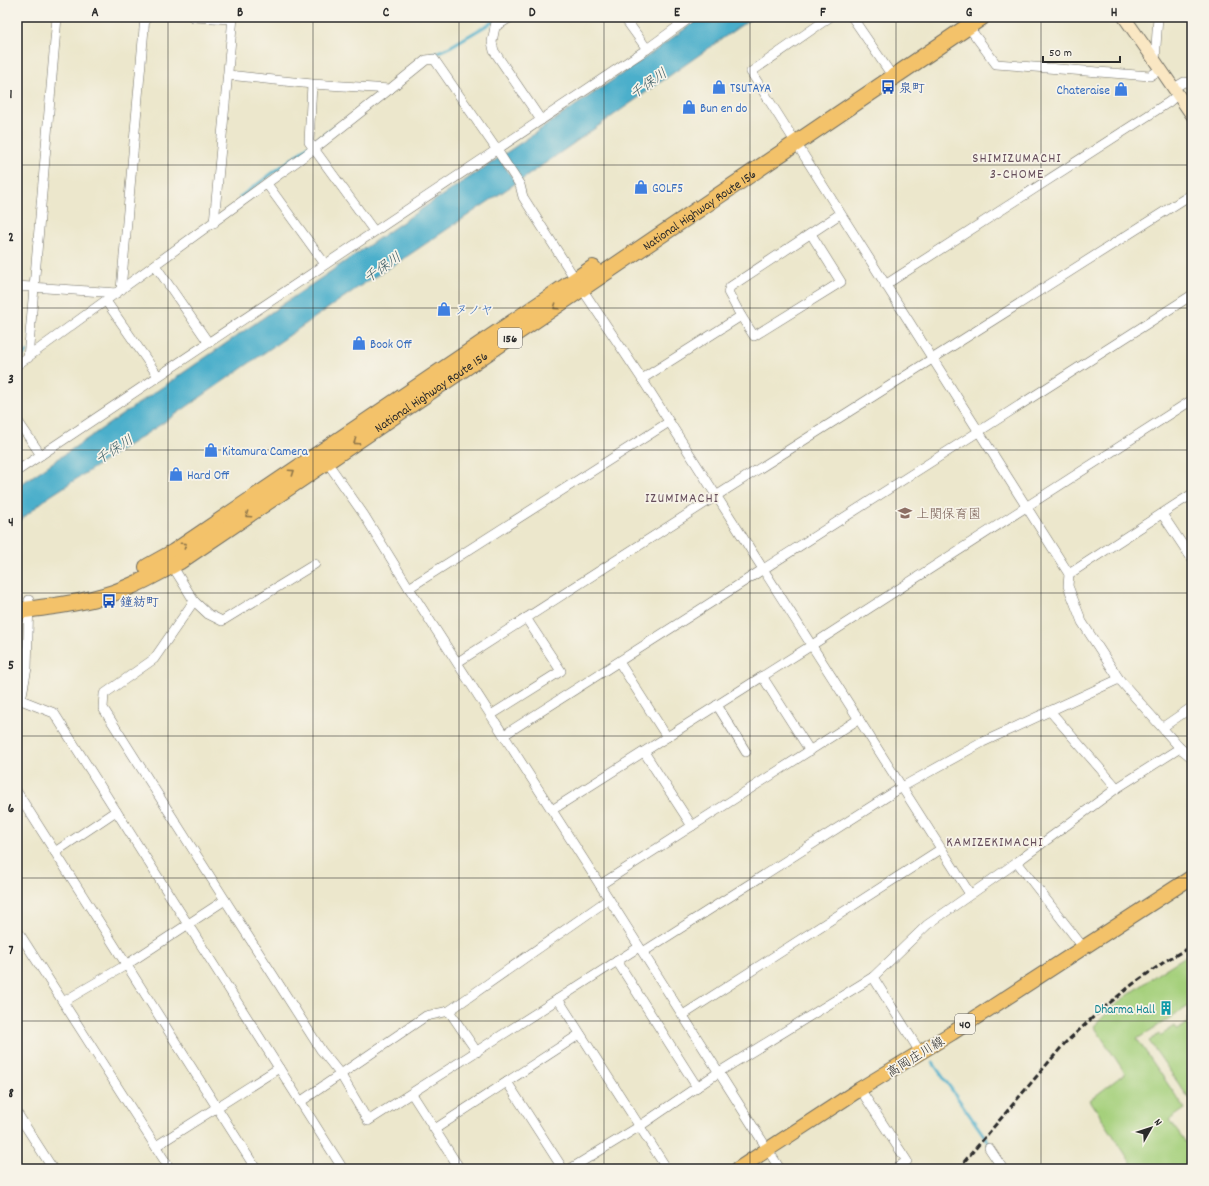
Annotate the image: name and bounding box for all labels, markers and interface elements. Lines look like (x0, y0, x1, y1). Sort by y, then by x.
text: A (91, 4, 99, 23)
text: B (237, 4, 243, 23)
text: C (383, 4, 390, 23)
text: D (529, 4, 536, 23)
text: E (674, 4, 681, 23)
text: F (820, 4, 826, 23)
text: G (966, 4, 973, 23)
text: H (1111, 4, 1118, 23)
scale bar (1043, 38, 1120, 64)
text: 50 m (1049, 45, 1072, 62)
water label: 千保川 (626, 64, 672, 105)
shop icon: TSUTAYA (711, 79, 727, 95)
bus stop icon: 泉町 (880, 79, 896, 95)
place label: TSUTAYA (730, 80, 771, 99)
place label: 泉町 (899, 80, 925, 99)
shop icon: Chateraise (1113, 81, 1129, 97)
place label: Chateraise (1057, 82, 1110, 101)
text: 1 (10, 86, 13, 105)
shop icon: Bun en do (681, 99, 697, 115)
place label: Bun en do (700, 100, 748, 119)
district label: SHIMIZUMACHI 3-CHOME (972, 149, 1062, 185)
street label: National Highway Route 156 (639, 166, 761, 257)
shop icon: GOLF5 (633, 179, 649, 195)
place label: GOLF5 (652, 180, 683, 199)
text: 2 (8, 229, 14, 248)
water label: 千保川 (360, 248, 406, 289)
shop icon: ヌノヤ (436, 301, 452, 317)
place label: ヌノヤ (455, 302, 493, 321)
one-way arrow (554, 302, 561, 309)
road number: 156 (498, 328, 522, 348)
shop icon: Book Off (351, 335, 367, 351)
place label: Book Off (370, 336, 413, 355)
street label: National Highway Route 156 (371, 348, 493, 438)
text: 3 (8, 371, 14, 390)
water label: 千保川 (92, 431, 138, 471)
one-way arrow (353, 437, 360, 445)
shop icon: Kitamura Camera (203, 442, 219, 458)
place label: Kitamura Camera (222, 443, 309, 462)
shop icon: Hard Off (168, 466, 184, 482)
place label: Hard Off (187, 467, 230, 486)
one-way arrow (288, 469, 295, 476)
district label: IZUMIMACHI (645, 489, 719, 509)
school or university icon: 上関保育園 (897, 505, 913, 521)
place label: 上関保育園 (916, 506, 981, 525)
one-way arrow (245, 510, 252, 518)
text: 4 (8, 514, 14, 533)
one-way arrow (180, 542, 187, 549)
bus stop icon: 鐘紡町 (101, 593, 117, 609)
place label: 鐘紡町 (120, 594, 159, 613)
text: 5 (8, 657, 14, 676)
text: 6 (8, 800, 15, 819)
district label: KAMIZEKIMACHI (946, 833, 1044, 853)
text: 7 (9, 942, 14, 961)
building icon: Dharma Hall (1158, 1000, 1174, 1016)
place label: Dharma Hall (1094, 1001, 1155, 1020)
road number: 40 (955, 1014, 975, 1034)
street label: 高岡庄川線 (884, 1032, 950, 1083)
text: 8 (8, 1085, 14, 1104)
north arrow (1131, 1108, 1171, 1148)
text: N (1149, 1116, 1165, 1131)

